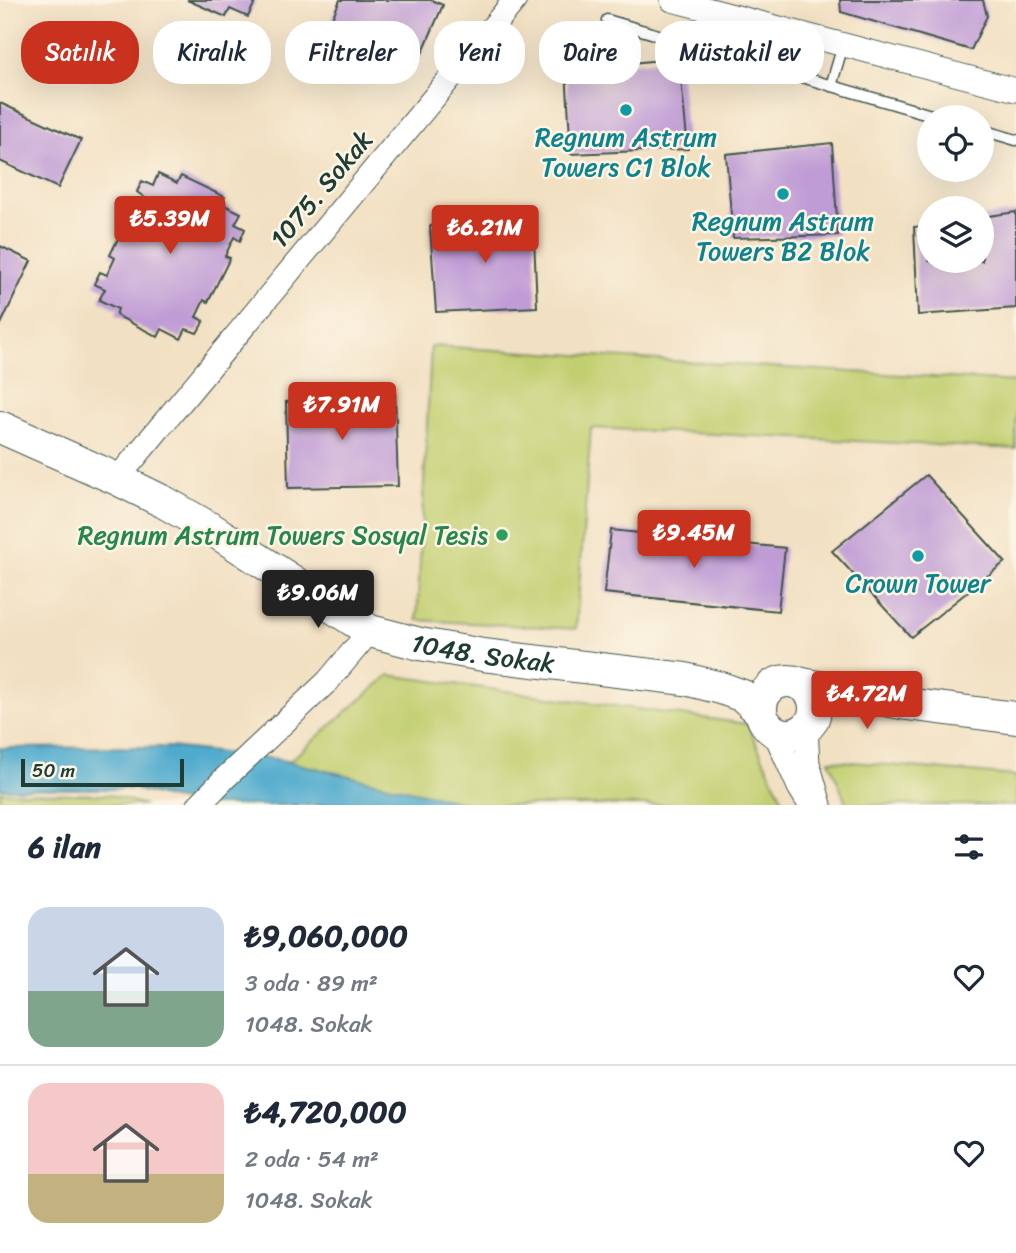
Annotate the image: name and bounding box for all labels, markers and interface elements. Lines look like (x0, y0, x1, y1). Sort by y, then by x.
chip: Satılık (21, 21, 139, 84)
chip: Kiralık (153, 21, 271, 84)
chip: Filtreler (285, 21, 420, 84)
chip: Yeni (434, 21, 525, 84)
chip: Daire (539, 21, 641, 84)
chip: Müstakil ev (655, 21, 824, 84)
marker: Regnum Astrum Towers C1 Blok (618, 102, 634, 118)
map controls (917, 105, 994, 273)
button: locate (917, 105, 994, 182)
place label: Regnum Astrum Towers C1 Blok (535, 114, 717, 190)
street label: 1075. Sokak (257, 119, 385, 259)
marker: Regnum Astrum Towers B2 Blok (775, 186, 791, 202)
pin: ₺5.39M (113, 196, 227, 256)
button: layers (917, 196, 994, 273)
text: ₺5.39M (130, 198, 210, 239)
place label: Regnum Astrum Towers B2 Blok (692, 198, 874, 274)
pin: ₺6.21M (428, 205, 542, 265)
text: ₺6.21M (448, 207, 522, 248)
pin: ₺7.91M (285, 382, 399, 442)
text: ₺7.91M (304, 384, 380, 425)
pin: ₺9.45M (637, 510, 751, 570)
place label: Regnum Astrum Towers Sosyal Tesis (78, 512, 488, 558)
text: ₺9.45M (654, 512, 734, 553)
marker: Regnum Astrum Towers Sosyal Tesis (494, 527, 510, 543)
marker: Crown Tower (910, 548, 926, 564)
place label: Crown Tower (846, 560, 992, 606)
pin: ₺9.06M (261, 570, 375, 630)
text: ₺9.06M (278, 572, 358, 613)
street label: 1048. Sokak (406, 620, 558, 686)
pin: ₺4.72M (810, 672, 924, 731)
text: ₺4.72M (827, 673, 907, 714)
text: 50 m (32, 754, 75, 787)
scale bar (21, 756, 184, 788)
text: 6 ilan (28, 820, 101, 874)
icon: filters (950, 828, 988, 866)
text: ₺9,060,000 (245, 909, 408, 963)
icon: home (84, 935, 168, 1019)
icon: heart (950, 958, 988, 996)
text: 3 oda · 89 m² (245, 963, 378, 1004)
text: 1048. Sokak (245, 1004, 373, 1045)
text: ₺4,720,000 (245, 1085, 407, 1139)
icon: home (84, 1111, 168, 1195)
icon: heart (950, 1134, 988, 1172)
text: 2 oda · 54 m² (245, 1139, 379, 1180)
text: 1048. Sokak (245, 1180, 373, 1221)

